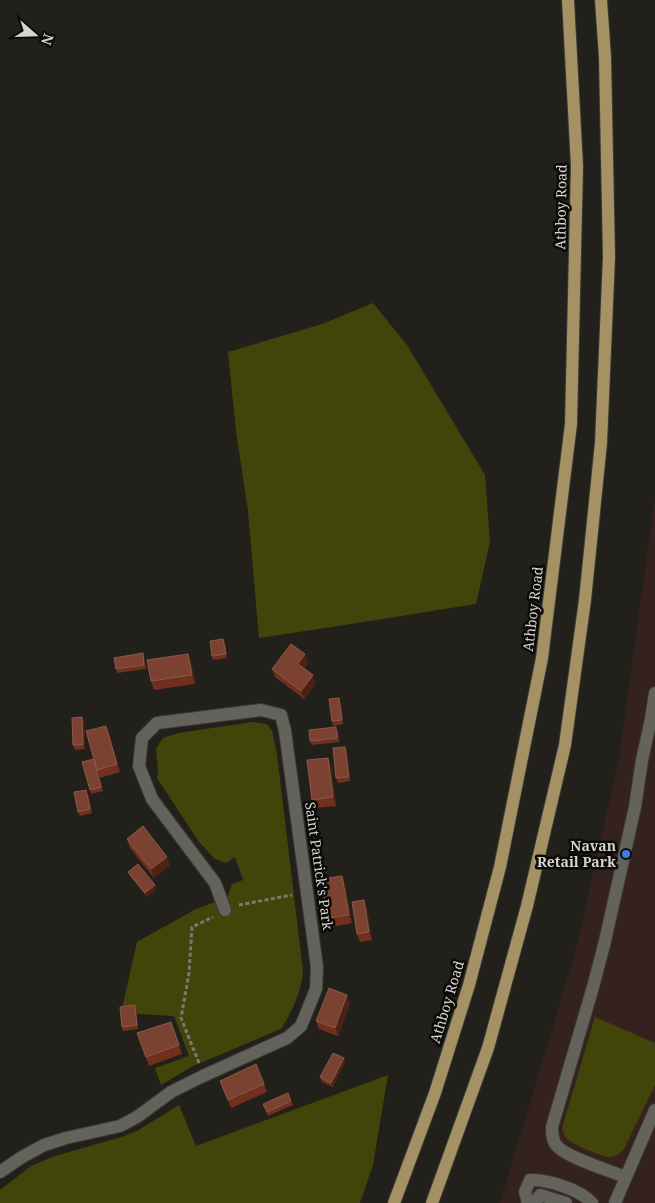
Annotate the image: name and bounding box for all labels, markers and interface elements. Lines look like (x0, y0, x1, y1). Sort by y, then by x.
north arrow (10, 10, 60, 60)
text: N (37, 31, 59, 48)
street label: Athboy Road (550, 164, 571, 250)
street label: Athboy Road (518, 565, 547, 652)
street label: Saint Patrick's Park (301, 801, 338, 932)
place label: Navan Retail Park (537, 836, 616, 871)
marker: Navan Retail Park (620, 848, 632, 860)
street label: Athboy Road (425, 958, 468, 1045)

